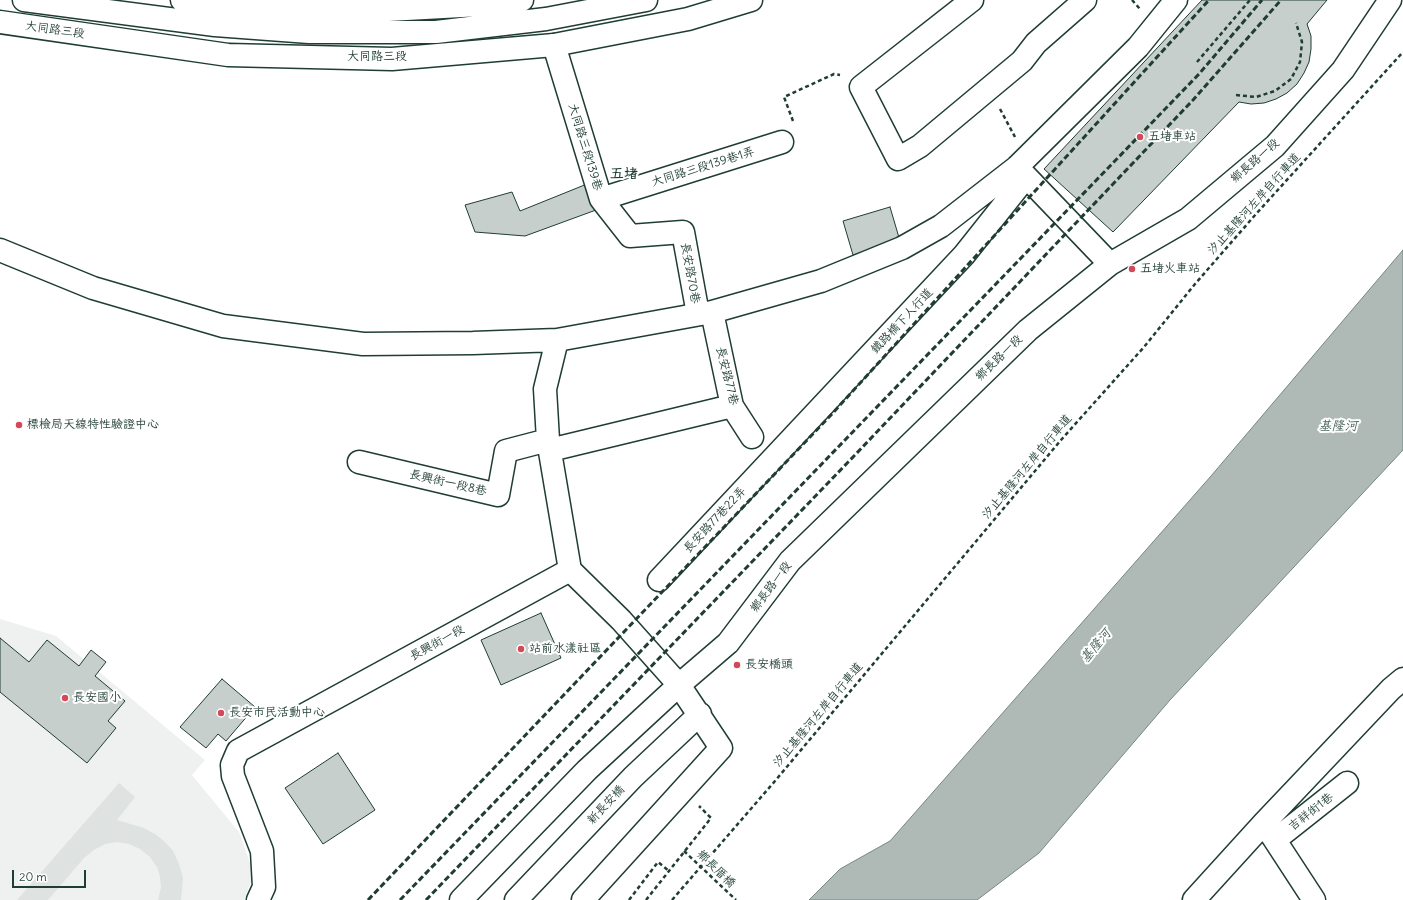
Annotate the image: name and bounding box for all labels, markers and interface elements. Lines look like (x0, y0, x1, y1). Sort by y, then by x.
street label: 大同路三段 (24, 19, 86, 41)
street label: 大同路三段 (347, 50, 407, 64)
street label: 大同路三段139巷 (565, 102, 605, 192)
place label: 五堵車站 (1148, 130, 1196, 144)
marker: 五堵車站 (1135, 132, 1145, 142)
street label: 鄉長路一段 (1228, 136, 1282, 186)
street label: 大同路三段139巷1弄 (650, 144, 756, 190)
street label: 汐止基隆河左岸自行車道 (1204, 150, 1304, 258)
district label: 五堵 (610, 166, 638, 182)
street label: 長安路70巷 (678, 241, 702, 305)
place label: 五堵火車站 (1140, 262, 1200, 276)
marker: 五堵火車站 (1127, 264, 1137, 274)
street label: 鐵路橋下人行道 (868, 285, 936, 357)
street label: 鄉長路一段 (972, 332, 1026, 384)
street label: 長安路77巷 (713, 345, 741, 407)
street label: 汐止基隆河左岸自行車道 (979, 412, 1075, 522)
place label: 標檢局天線特性驗證中心 (27, 418, 159, 432)
water label: 基隆河 (1319, 418, 1357, 434)
marker: 標檢局天線特性驗證中心 (14, 420, 24, 430)
street label: 長興街一段8巷 (408, 467, 488, 499)
street label: 長安路77巷22弄 (681, 484, 749, 556)
street label: 鄉長路一段 (747, 559, 795, 615)
street label: 長興街一段 (407, 622, 467, 664)
water label: 基隆河 (1077, 626, 1115, 666)
place label: 站前水漾社區 (529, 642, 601, 656)
marker: 站前水漾社區 (516, 644, 526, 654)
place label: 長安橋頭 (745, 658, 793, 672)
marker: 長安橋頭 (732, 660, 742, 670)
street label: 汐止基隆河左岸自行車道 (770, 660, 866, 770)
place label: 長安國小 (73, 691, 121, 705)
marker: 長安國小 (60, 693, 70, 703)
place label: 長安市民活動中心 (229, 706, 325, 720)
marker: 長安市民活動中心 (216, 708, 226, 718)
street label: 新長安橋 (584, 783, 628, 827)
street label: 吉祥街1巷 (1286, 790, 1336, 834)
street label: 鄉長厝橋 (694, 847, 738, 891)
scale bar (14, 862, 88, 888)
text: 20 m (19, 869, 47, 884)

